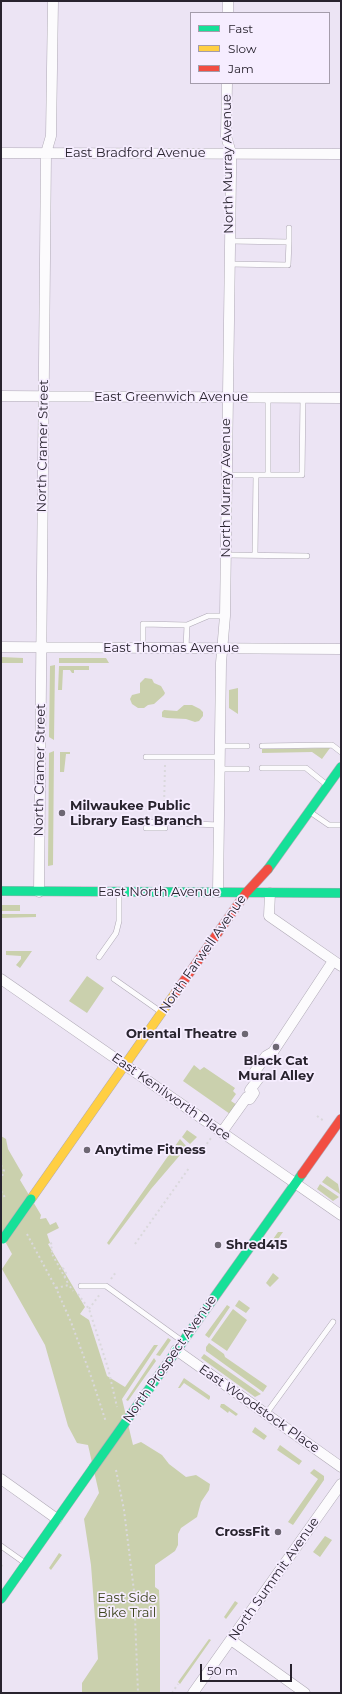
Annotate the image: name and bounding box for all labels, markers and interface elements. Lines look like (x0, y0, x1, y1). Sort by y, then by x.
legend (190, 12, 330, 84)
text: Fast (228, 21, 253, 36)
text: Slow (228, 41, 257, 56)
text: Jam (228, 61, 254, 76)
street label: North Murray Avenue (219, 94, 237, 234)
street label: East Bradford Avenue (64, 145, 206, 161)
street label: North Cramer Street (34, 380, 52, 512)
street label: East Greenwich Avenue (94, 389, 248, 405)
street label: North Murray Avenue (218, 418, 234, 558)
street label: East Thomas Avenue (103, 640, 239, 656)
street label: North Cramer Street (31, 704, 49, 836)
place label: Milwaukee Public Library East Branch (70, 798, 203, 829)
marker: Milwaukee Public Library East Branch (57, 808, 67, 818)
street label: East North Avenue (98, 884, 220, 900)
street label: North Farwell Avenue (156, 892, 250, 1016)
place label: Oriental Theatre (126, 1026, 237, 1042)
marker: Oriental Theatre (240, 1029, 250, 1039)
marker: Black Cat Mural Alley (271, 1042, 281, 1052)
street label: East Kenilworth Place (108, 1050, 234, 1144)
place label: Black Cat Mural Alley (238, 1053, 314, 1084)
place label: Anytime Fitness (95, 1142, 206, 1158)
marker: Anytime Fitness (82, 1145, 92, 1155)
place label: Shred415 (226, 1237, 287, 1253)
marker: Shred415 (213, 1240, 223, 1250)
street label: North Prospect Avenue (120, 1292, 220, 1426)
street label: East Woodstock Place (196, 1361, 322, 1457)
street label: North Summit Avenue (225, 1514, 323, 1644)
place label: CrossFit (215, 1524, 270, 1540)
marker: CrossFit (273, 1527, 283, 1537)
park label: East Side Bike Trail (97, 1590, 157, 1621)
scale bar (202, 1656, 294, 1682)
text: 50 m (207, 1663, 238, 1678)

